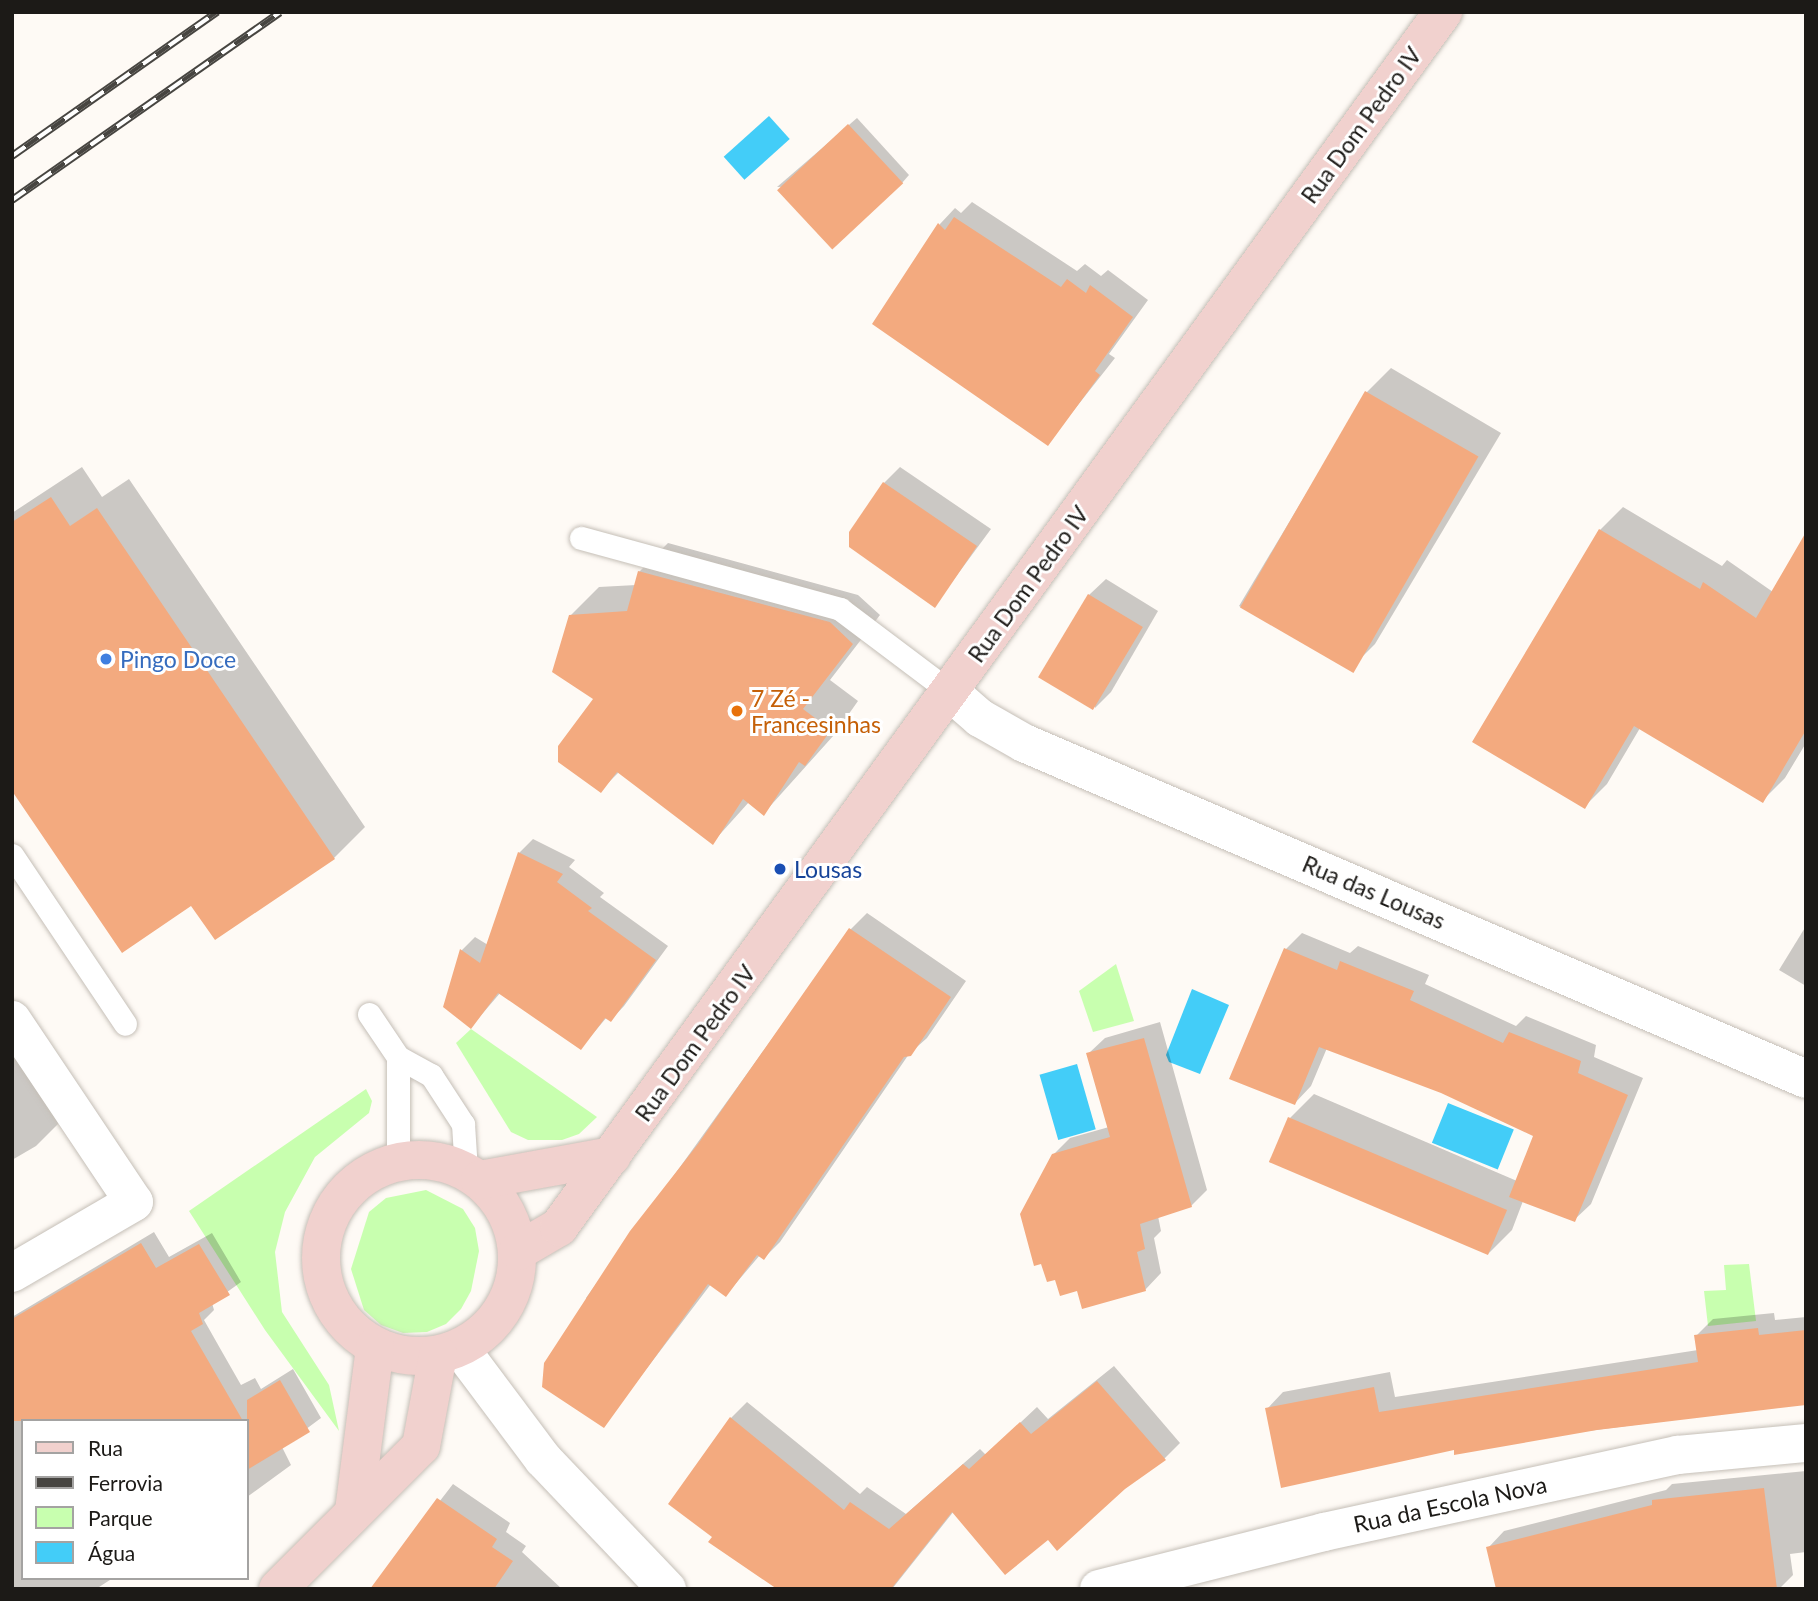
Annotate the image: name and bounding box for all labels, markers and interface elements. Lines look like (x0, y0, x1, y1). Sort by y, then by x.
street label: Rua Dom Pedro IV (1295, 42, 1427, 208)
street label: Rua Dom Pedro IV (962, 501, 1094, 667)
place label: Pingo Doce (120, 645, 236, 673)
marker: Pingo Doce (98, 651, 114, 667)
place label: 7 Zé - Francesinhas (751, 684, 881, 738)
marker: 7 Zé - Francesinhas (729, 703, 745, 719)
street label: Rua das Lousas (1298, 850, 1450, 934)
place label: Lousas (794, 855, 862, 883)
marker: Lousas (772, 861, 788, 877)
street label: Rua Dom Pedro IV (629, 960, 761, 1126)
legend (21, 1419, 248, 1580)
text: Rua (88, 1435, 123, 1460)
text: Ferrovia (88, 1470, 163, 1495)
street label: Rua da Escola Nova (1351, 1470, 1549, 1538)
text: Parque (88, 1505, 153, 1530)
text: Água (88, 1540, 135, 1565)

